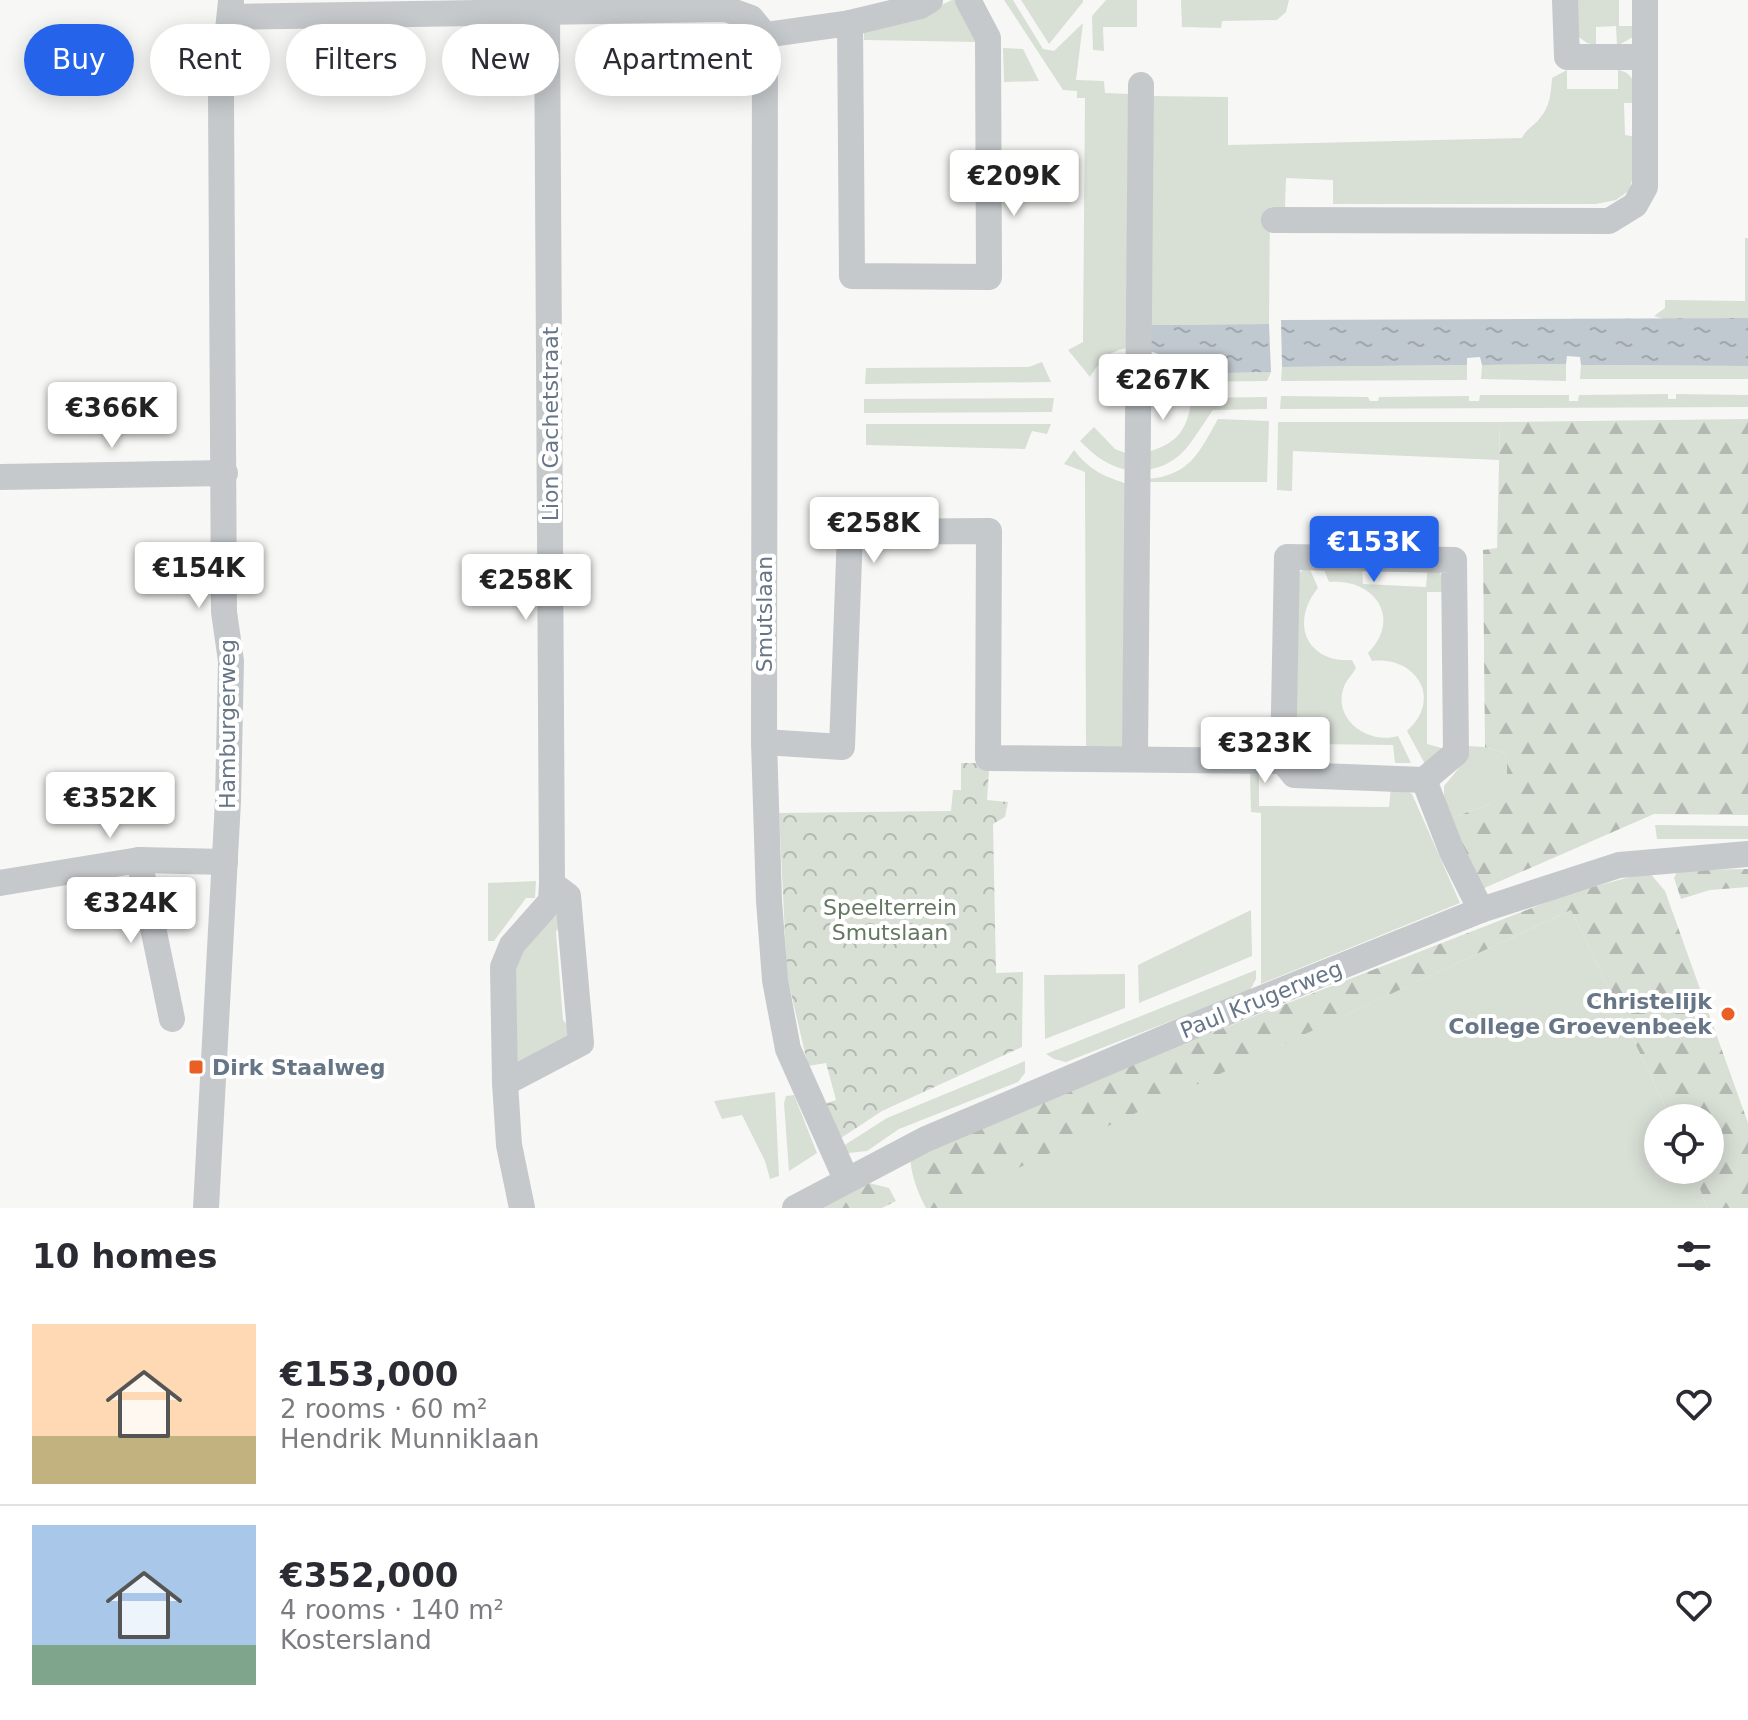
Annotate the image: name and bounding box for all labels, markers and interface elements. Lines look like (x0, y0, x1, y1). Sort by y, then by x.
chip: Buy (24, 24, 134, 96)
chip: Rent (150, 24, 270, 96)
chip: Filters (286, 24, 426, 96)
chip: New (442, 24, 559, 96)
chip: Apartment (575, 24, 781, 96)
pin: €209K (958, 150, 1070, 218)
text: €209K (968, 161, 1060, 191)
street label: Lion Cachetstraat (538, 326, 563, 521)
pin: €267K (1107, 354, 1219, 422)
text: €267K (1117, 365, 1209, 395)
pin: €366K (56, 382, 168, 450)
text: €366K (66, 393, 158, 423)
pin: €258K (818, 497, 930, 565)
text: €258K (828, 508, 920, 538)
pin: €153K (1318, 516, 1430, 584)
text: €153K (1328, 527, 1420, 557)
pin: €154K (143, 542, 255, 610)
text: €154K (153, 553, 245, 583)
pin: €258K (470, 554, 582, 622)
street label: Smutslaan (752, 556, 777, 672)
text: €258K (480, 565, 572, 595)
street label: Hamburgerweg (215, 639, 240, 809)
pin: €323K (1209, 717, 1321, 785)
text: €323K (1219, 728, 1311, 758)
pin: €352K (54, 772, 166, 840)
text: €352K (64, 783, 156, 813)
pin: €324K (75, 877, 187, 945)
text: €324K (85, 888, 177, 918)
park label: Speelterrein Smutslaan (823, 895, 957, 945)
street label: Paul Krugerweg (1177, 956, 1346, 1043)
place label: Christelijk College Groevenbeek (1448, 989, 1713, 1039)
marker: Christelijk College Groevenbeek (1719, 1005, 1737, 1023)
place label: Dirk Staalweg (212, 1055, 386, 1080)
marker: Dirk Staalweg (187, 1058, 205, 1076)
map controls (1644, 1104, 1724, 1184)
button: locate (1644, 1104, 1724, 1184)
icon: filters (1672, 1234, 1716, 1278)
text: 10 homes (32, 1236, 217, 1276)
text: €153,000 (280, 1354, 459, 1394)
icon: home (96, 1356, 192, 1452)
icon: heart (1672, 1382, 1716, 1426)
text: 2 rooms · 60 m² (280, 1394, 488, 1424)
text: Hendrik Munniklaan (280, 1424, 539, 1454)
text: €352,000 (280, 1555, 459, 1595)
icon: home (96, 1557, 192, 1653)
icon: heart (1672, 1583, 1716, 1627)
text: 4 rooms · 140 m² (280, 1595, 504, 1625)
text: Kostersland (280, 1625, 432, 1655)

